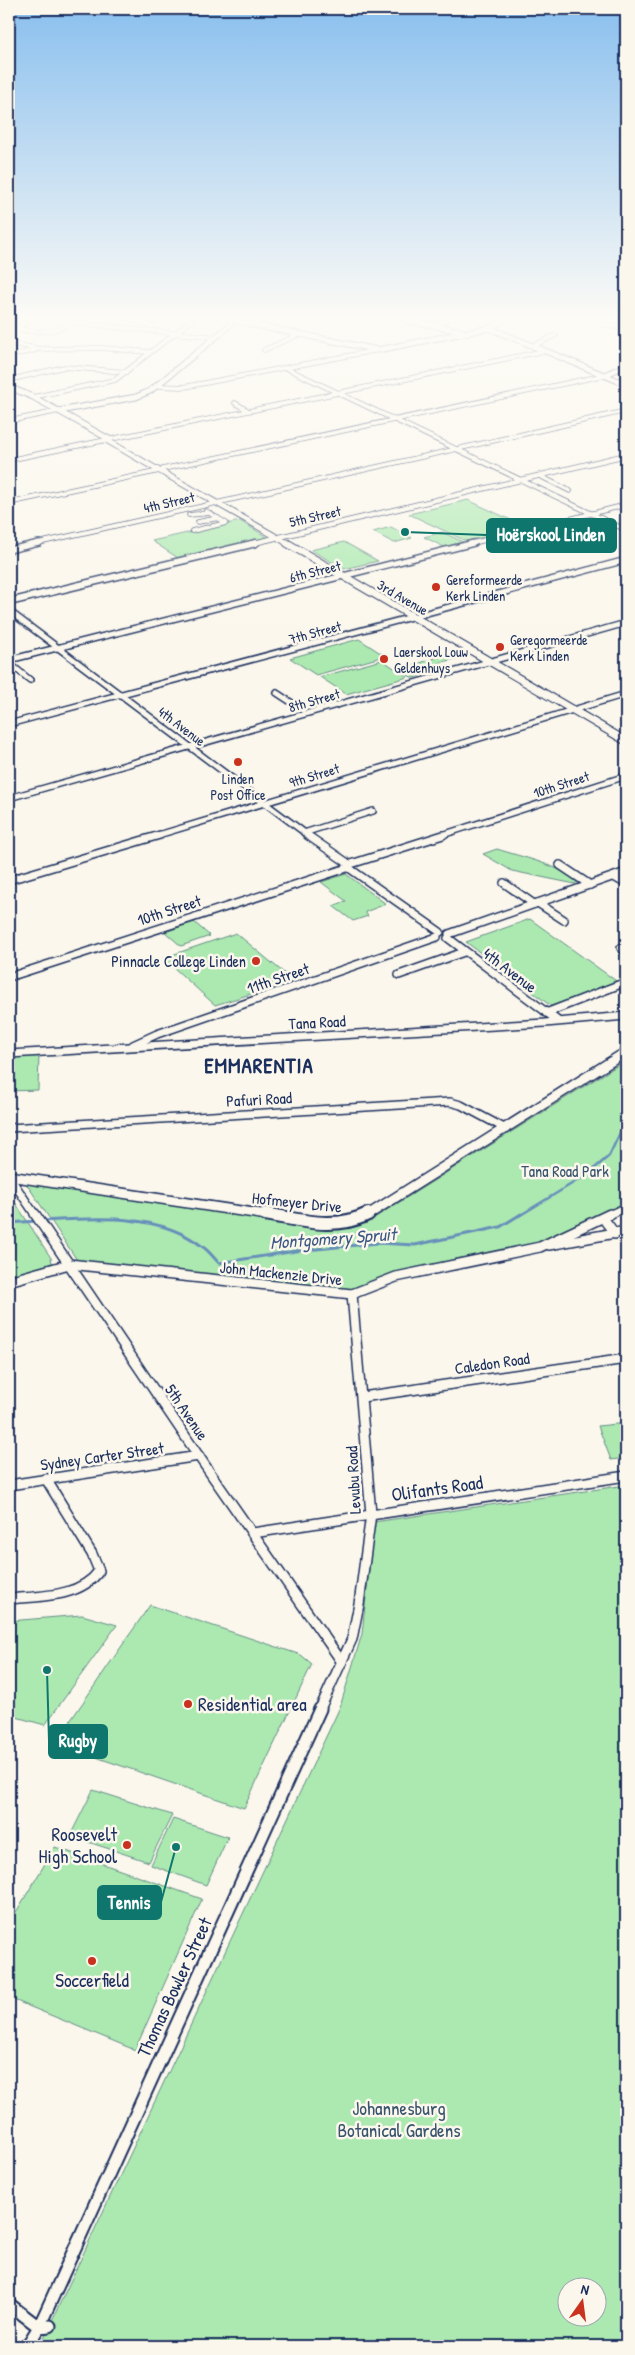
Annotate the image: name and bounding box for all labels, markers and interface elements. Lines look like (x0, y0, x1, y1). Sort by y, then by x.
street label: 4th Street (142, 487, 197, 517)
street label: 5th Street (287, 501, 343, 531)
callout: Hoërskool Linden (487, 519, 616, 552)
text: Hoërskool Linden (497, 522, 605, 547)
street label: 6th Street (287, 555, 343, 587)
place label: Gereformeerde Kerk Linden (446, 570, 523, 605)
street label: 3rd Avenue (374, 575, 432, 619)
marker: Gereformeerde Kerk Linden (430, 581, 442, 593)
street label: 7th Street (287, 616, 343, 648)
place label: Geregormeerde Kerk Linden (510, 630, 588, 665)
marker: Geregormeerde Kerk Linden (494, 641, 506, 653)
place label: Laerskool Louw Geldenhuys (394, 642, 469, 678)
marker: Laerskool Louw Geldenhuys (378, 653, 390, 665)
street label: 8th Street (286, 684, 342, 716)
street label: 4th Avenue (154, 702, 210, 750)
marker: Linden Post Office (232, 756, 244, 768)
street label: 9th Street (287, 758, 342, 792)
street label: 10th Street (531, 766, 592, 802)
place label: Linden Post Office (210, 769, 266, 804)
street label: 10th Street (134, 889, 204, 931)
street label: 4th Avenue (478, 942, 542, 998)
place label: Pinnacle College Linden (111, 950, 246, 972)
marker: Pinnacle College Linden (250, 955, 262, 967)
street label: 11th Street (244, 957, 313, 999)
street label: Tana Road (288, 1010, 346, 1034)
district label: EMMARENTIA (204, 1051, 314, 1080)
street label: Pafuri Road (226, 1086, 292, 1112)
park label: Tana Road Park (521, 1160, 609, 1182)
street label: Hofmeyer Drive (251, 1186, 344, 1218)
water label: Montgomery Spruit (269, 1221, 399, 1255)
street label: John Mackenzie Drive (219, 1256, 344, 1290)
street label: Caledon Road (453, 1347, 531, 1379)
street label: 5th Avenue (160, 1380, 214, 1445)
street label: Sydney Carter Street (39, 1436, 166, 1476)
street label: Levubu Road (340, 1445, 366, 1515)
street label: Olifants Road (390, 1469, 485, 1507)
place label: Residential area (198, 1691, 307, 1717)
marker: Residential area (182, 1698, 194, 1710)
callout: Rugby (49, 1725, 107, 1758)
text: Rugby (59, 1728, 98, 1754)
place label: Roosevelt High School (39, 1821, 118, 1869)
marker: Roosevelt High School (121, 1839, 133, 1851)
callout: Tennis (98, 1886, 161, 1919)
text: Tennis (107, 1890, 150, 1915)
street label: Thomas Bowler Street (130, 1913, 218, 2061)
marker: Soccerfield (86, 1955, 98, 1967)
place label: Soccerfield (55, 1967, 129, 1993)
park label: Johannesburg Botanical Gardens (337, 2095, 461, 2143)
north arrow (558, 2278, 608, 2328)
text: N (579, 2279, 592, 2299)

